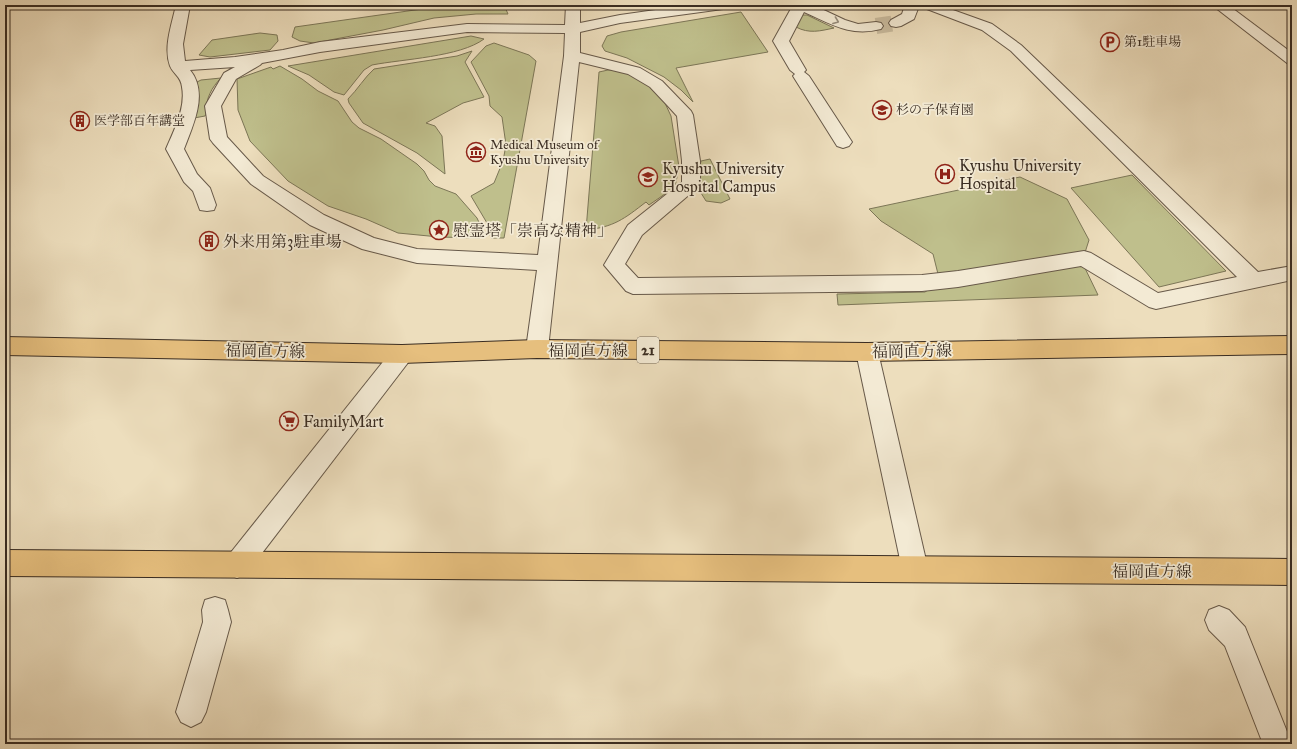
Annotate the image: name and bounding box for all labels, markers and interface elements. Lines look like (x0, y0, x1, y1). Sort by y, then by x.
one-way arrow (833, 17, 840, 25)
parking icon: 第1駐車場 (1099, 31, 1121, 53)
place label: 第1駐車場 (1124, 34, 1181, 50)
school or university icon: 杉の子保育園 (871, 99, 893, 121)
place label: 杉の子保育園 (896, 102, 974, 118)
building icon: 医学部百年講堂 (69, 110, 91, 132)
place label: 医学部百年講堂 (94, 113, 185, 129)
place label: Medical Museum of Kyushu University (490, 137, 601, 168)
museum icon: Medical Museum of Kyushu University (465, 141, 487, 163)
place label: Kyushu University Hospital (959, 156, 1082, 193)
place label: Kyushu University Hospital Campus (662, 159, 785, 196)
hospital icon: Kyushu University Hospital (934, 163, 956, 185)
school or university icon: Kyushu University Hospital Campus (637, 166, 659, 188)
place icon: 慰霊塔「崇高な精神」 (428, 219, 450, 241)
place label: 慰霊塔「崇高な精神」 (453, 221, 613, 240)
building icon: 外来用第3駐車場 (198, 230, 220, 252)
place label: 外来用第3駐車場 (223, 232, 341, 251)
road number: 21 (637, 337, 659, 363)
street label: 福岡直方線 (225, 341, 305, 361)
street label: 福岡直方線 (548, 341, 628, 360)
street label: 福岡直方線 (872, 341, 952, 361)
supermarket icon: FamilyMart (278, 410, 300, 432)
place label: FamilyMart (303, 412, 384, 431)
street label: 福岡直方線 (1112, 562, 1192, 581)

